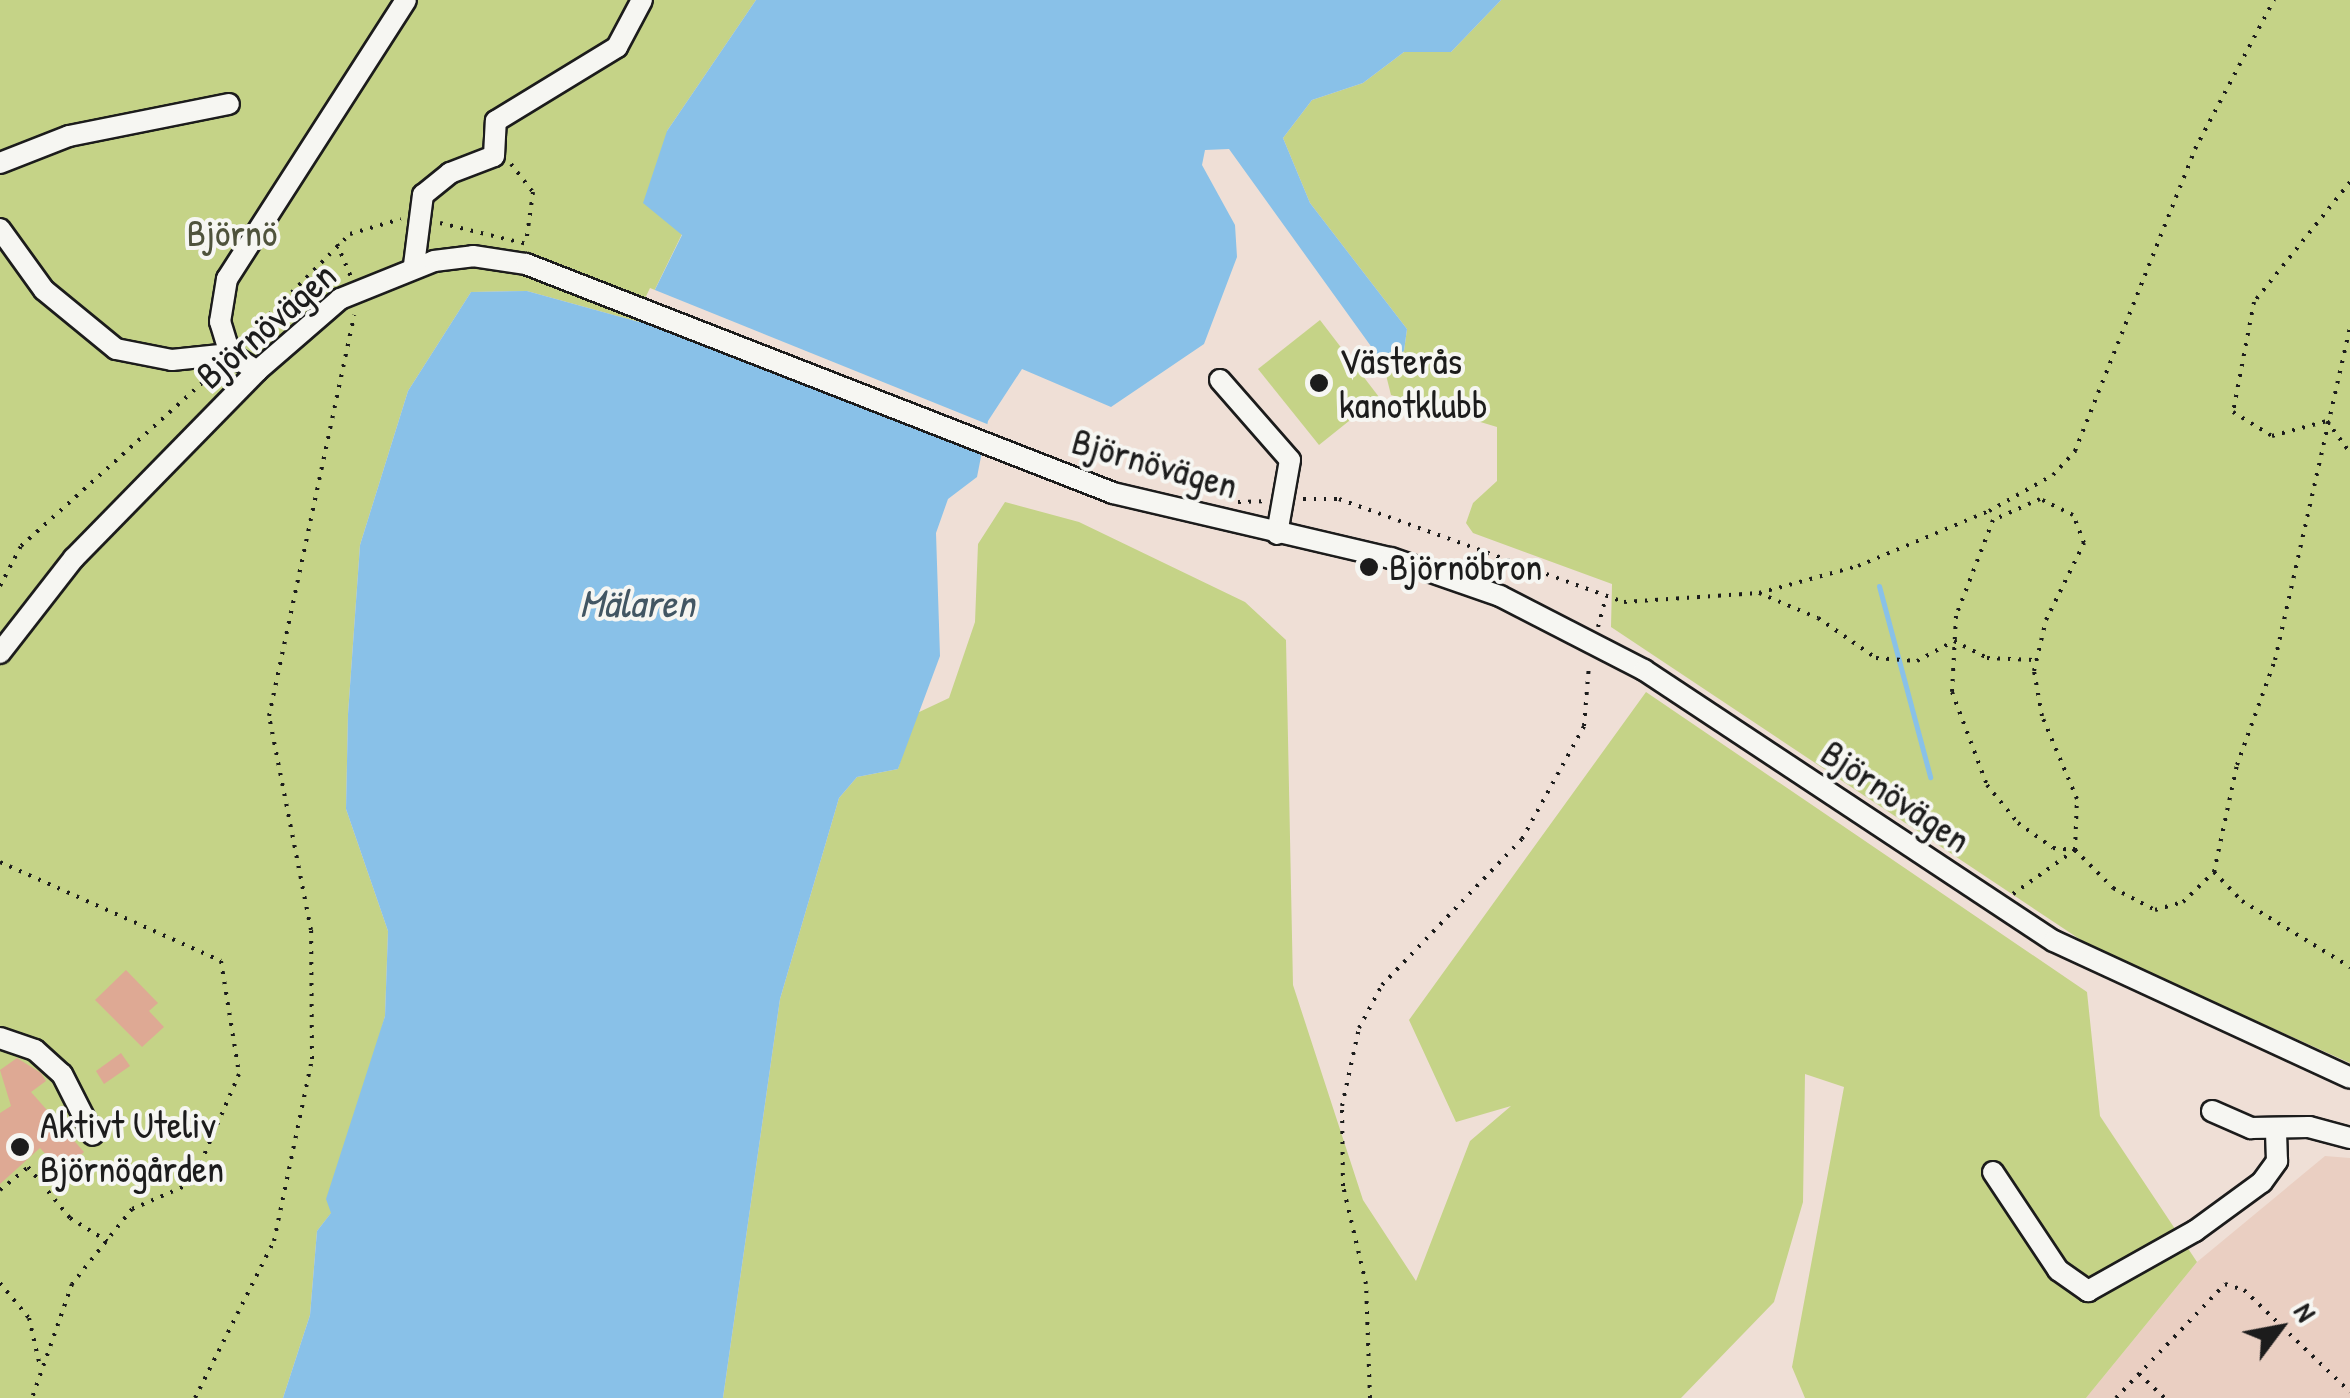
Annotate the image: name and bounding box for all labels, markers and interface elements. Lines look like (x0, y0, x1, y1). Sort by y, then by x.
park label: Björnö (187, 210, 277, 256)
street label: Björnövägen (187, 252, 345, 398)
place label: Västerås kanotklubb (1339, 338, 1488, 428)
marker: Västerås kanotklubb (1308, 372, 1330, 394)
street label: Björnövägen (1067, 418, 1243, 508)
place label: Björnöbron (1389, 544, 1542, 590)
marker: Björnöbron (1358, 556, 1380, 578)
water label: Mälaren (579, 578, 695, 626)
street label: Björnövägen (1813, 730, 1979, 862)
place label: Aktivt Uteliv Björnögården (40, 1102, 224, 1192)
marker: Aktivt Uteliv Björnögården (9, 1136, 31, 1158)
north arrow (2230, 1278, 2330, 1378)
text: N (2285, 1296, 2326, 1328)

